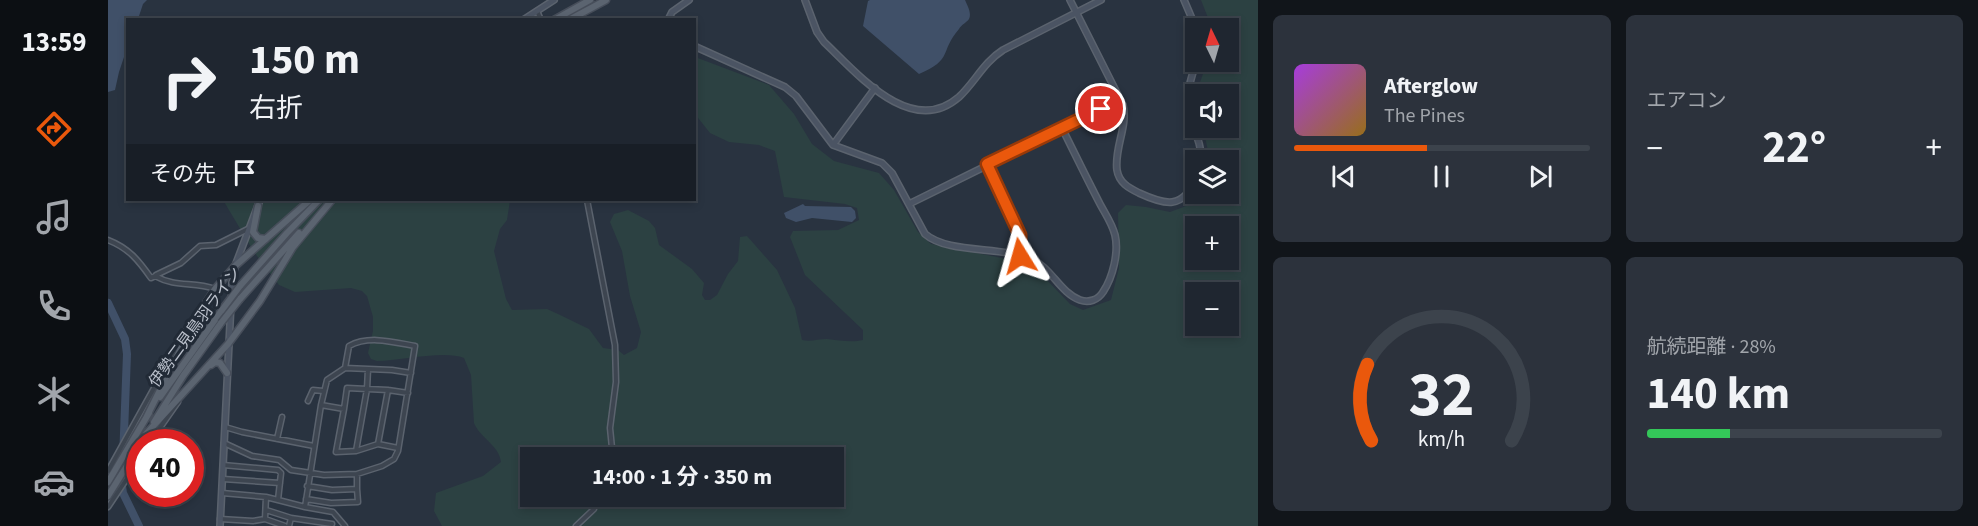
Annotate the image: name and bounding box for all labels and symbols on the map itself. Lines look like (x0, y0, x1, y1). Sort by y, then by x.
north arrow (1185, 18, 1239, 72)
pin (1075, 83, 1126, 134)
position arrow (988, 224, 1052, 288)
street label: 伊勢二見鳥羽ライン (144, 262, 246, 392)
speed limit sign: 40 (126, 429, 204, 507)

